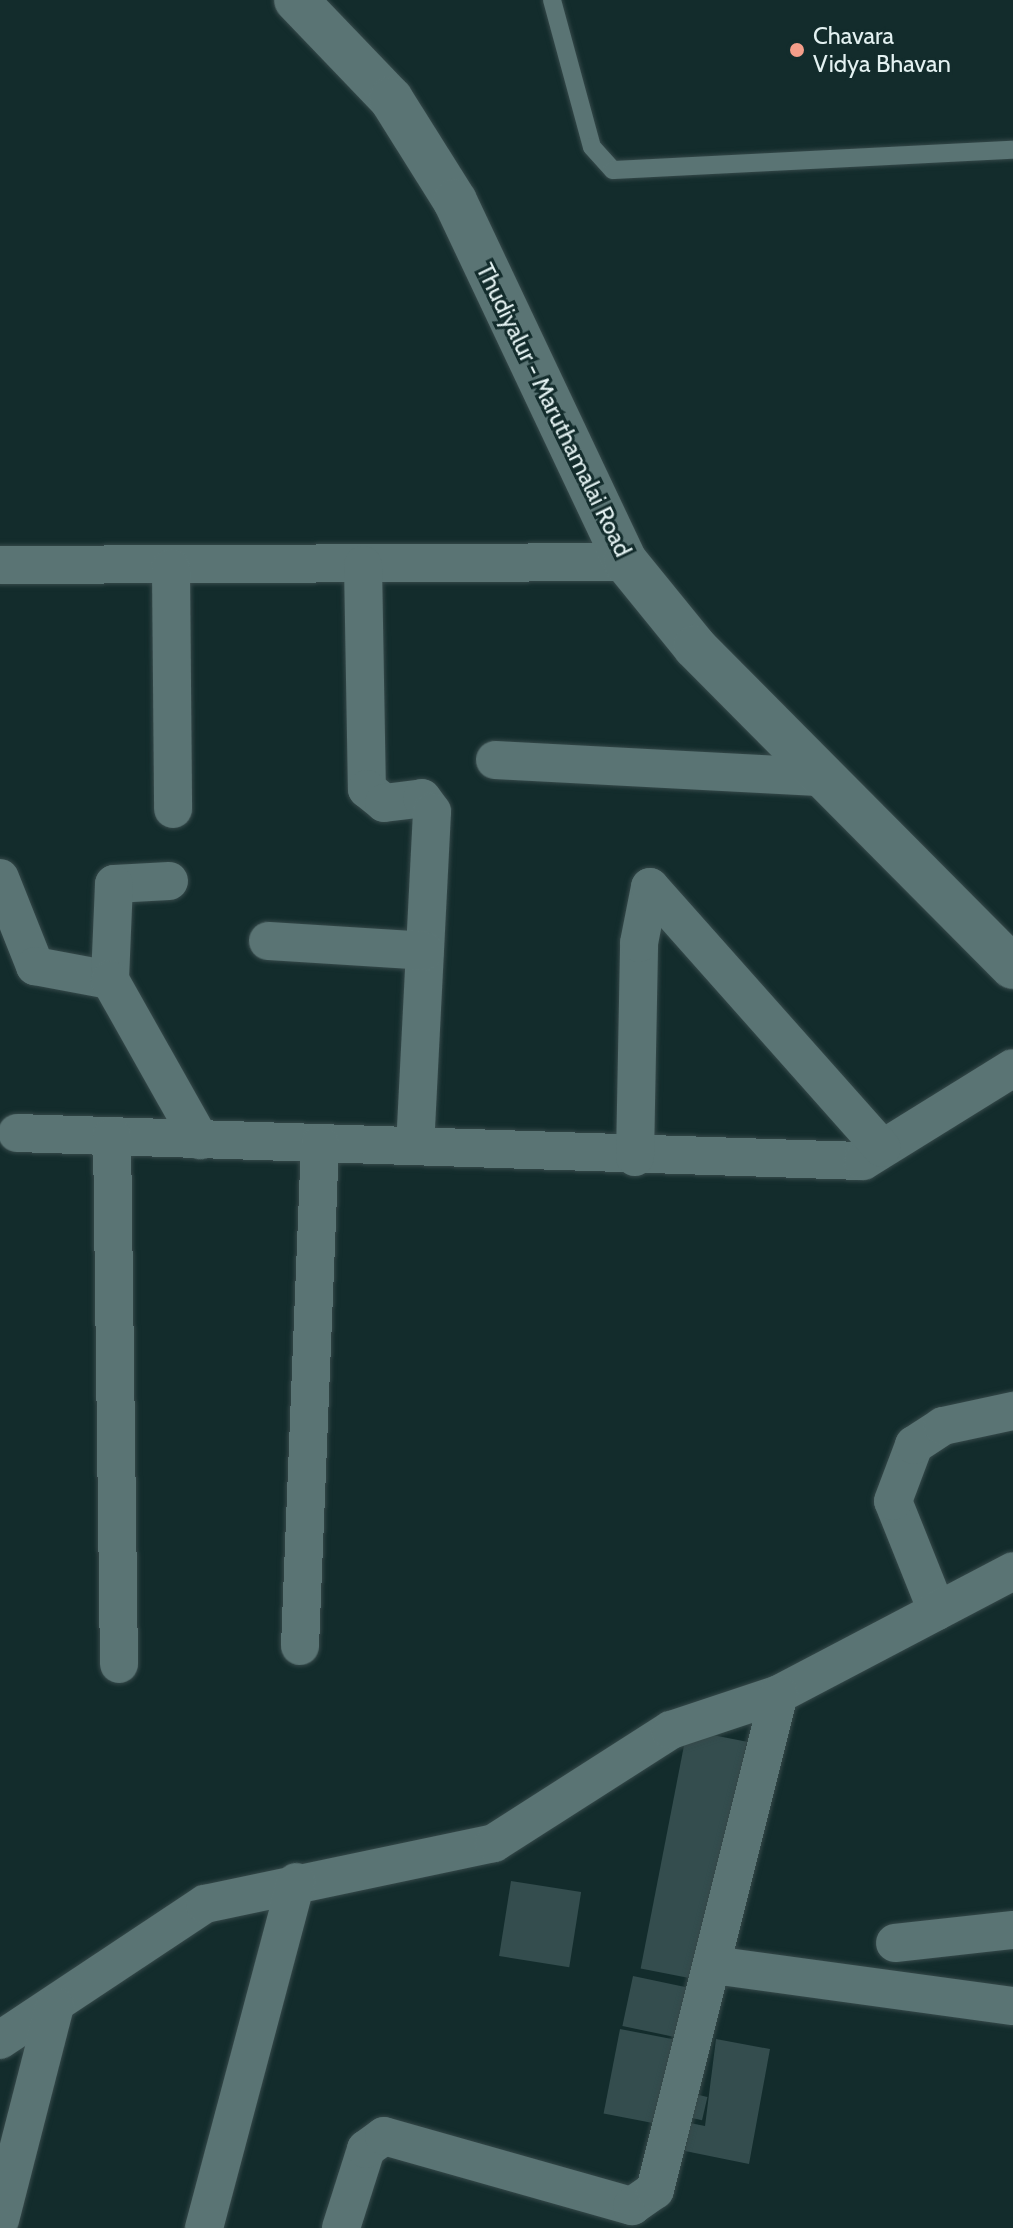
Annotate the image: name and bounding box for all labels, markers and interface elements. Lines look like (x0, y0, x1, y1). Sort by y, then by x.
place label: Chavara Vidya Bhavan (813, 22, 951, 78)
marker: Chavara Vidya Bhavan (788, 41, 806, 59)
street label: Thudiyalur - Maruthamalai Road (470, 259, 638, 561)

